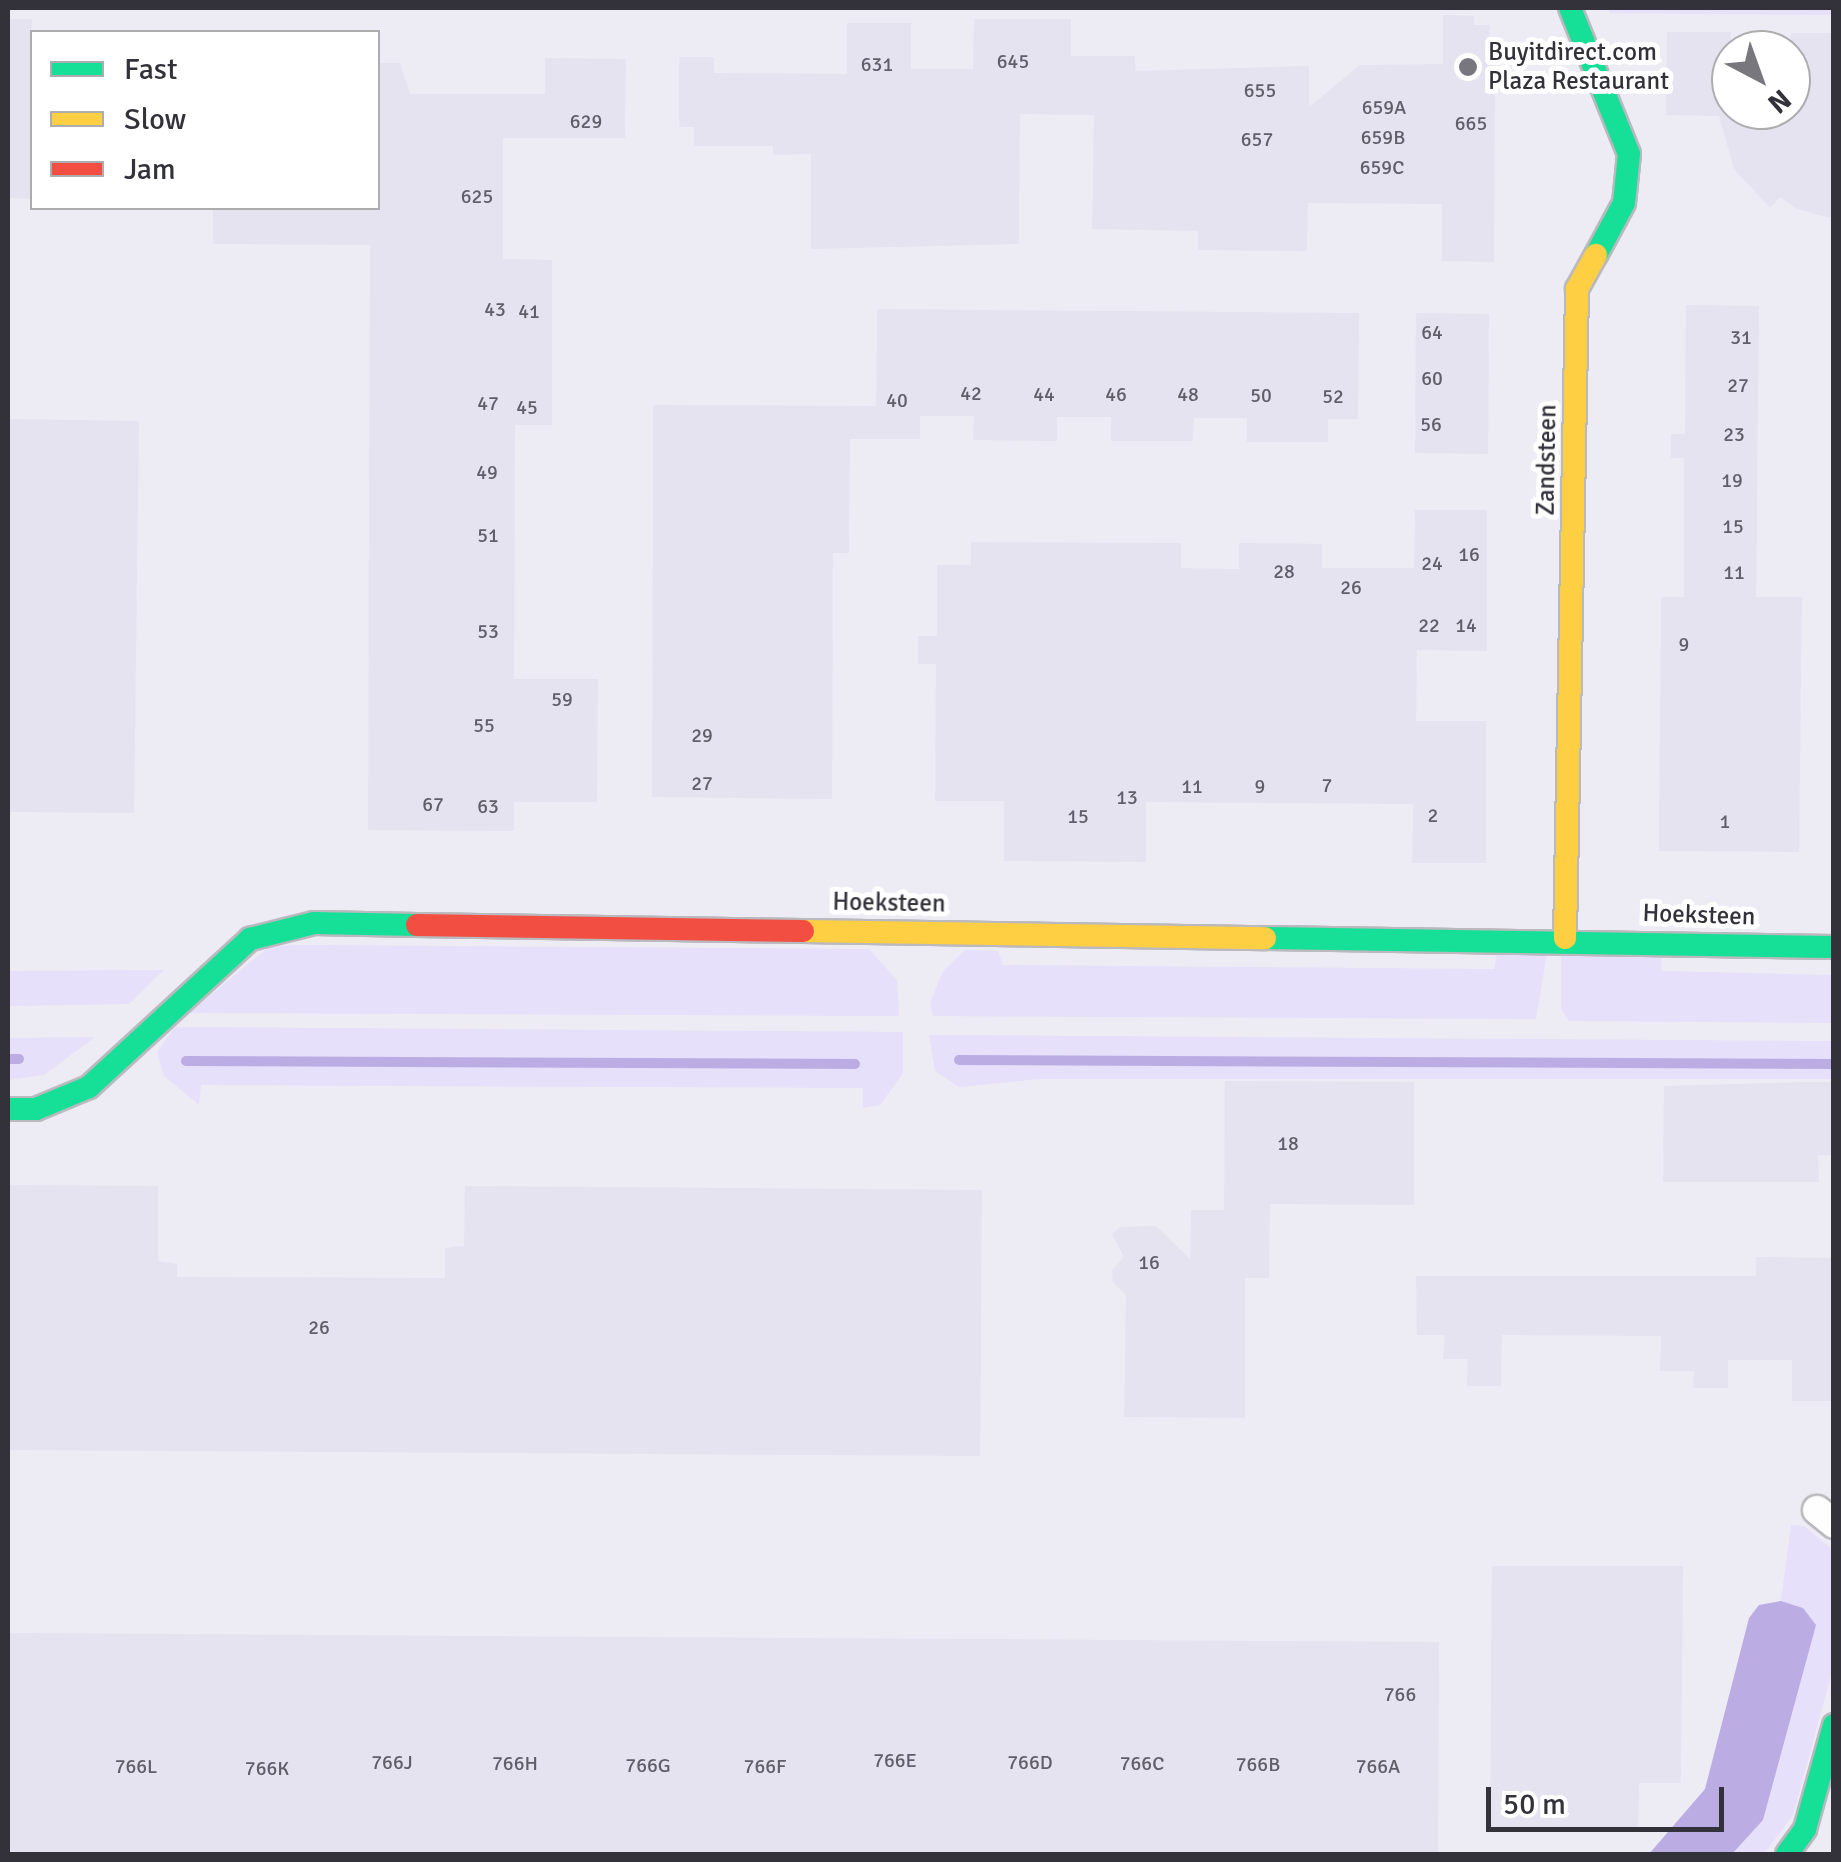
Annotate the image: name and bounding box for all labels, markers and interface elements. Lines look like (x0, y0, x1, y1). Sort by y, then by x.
legend (30, 30, 380, 210)
north arrow (1711, 30, 1811, 130)
place label: Buyitdirect.com Plaza Restaurant (1488, 38, 1669, 97)
house number: 645 (997, 49, 1029, 73)
text: Fast (124, 51, 177, 88)
house number: 631 (861, 52, 893, 76)
marker: Buyitdirect.com Plaza Restaurant (1457, 56, 1479, 78)
house number: 655 (1244, 78, 1276, 102)
text: N (1761, 82, 1798, 120)
house number: 659A (1362, 95, 1406, 119)
text: Slow (124, 101, 186, 138)
house number: 629 (570, 109, 602, 133)
house number: 665 (1455, 111, 1487, 135)
house number: 659B (1361, 125, 1405, 149)
house number: 657 (1241, 127, 1273, 151)
text: Jam (124, 151, 176, 188)
house number: 659C (1360, 155, 1404, 179)
house number: 625 (461, 184, 493, 208)
house number: 43 (484, 297, 506, 321)
house number: 41 (518, 299, 540, 323)
house number: 64 (1421, 320, 1443, 344)
house number: 31 (1730, 325, 1752, 349)
house number: 60 (1421, 366, 1443, 390)
house number: 27 (1727, 373, 1749, 397)
house number: 42 (960, 381, 982, 405)
house number: 44 (1033, 382, 1055, 406)
house number: 46 (1105, 382, 1127, 406)
house number: 48 (1177, 382, 1199, 406)
house number: 50 (1250, 383, 1272, 407)
house number: 52 (1322, 384, 1344, 408)
house number: 40 (886, 388, 908, 412)
house number: 47 (477, 391, 499, 415)
house number: 45 (516, 395, 538, 419)
street label: Zandsteen (1531, 404, 1563, 516)
house number: 56 (1420, 412, 1442, 436)
house number: 23 (1723, 422, 1745, 446)
house number: 49 (476, 460, 498, 484)
house number: 19 (1721, 468, 1743, 492)
house number: 15 (1722, 514, 1744, 538)
house number: 51 (477, 523, 499, 547)
house number: 16 (1458, 542, 1480, 566)
house number: 24 (1421, 551, 1443, 575)
house number: 28 (1273, 559, 1295, 583)
house number: 11 (1723, 560, 1745, 584)
house number: 26 (1340, 575, 1362, 599)
house number: 22 (1418, 613, 1440, 637)
house number: 14 (1455, 613, 1477, 637)
house number: 53 (477, 619, 499, 643)
house number: 9 (1679, 632, 1689, 656)
house number: 59 (551, 687, 573, 711)
house number: 55 (473, 713, 495, 737)
house number: 29 (691, 723, 713, 747)
house number: 27 (691, 771, 713, 795)
house number: 7 (1322, 773, 1332, 797)
house number: 11 (1181, 774, 1203, 798)
house number: 9 (1255, 774, 1265, 798)
house number: 13 (1116, 785, 1138, 809)
house number: 67 (422, 792, 444, 816)
house number: 63 (477, 794, 499, 818)
house number: 2 (1428, 803, 1438, 827)
house number: 15 (1067, 804, 1089, 828)
house number: 1 (1720, 809, 1730, 833)
street label: Hoeksteen (832, 887, 946, 919)
street label: Hoeksteen (1642, 898, 1756, 932)
house number: 18 (1277, 1131, 1299, 1155)
house number: 16 (1138, 1250, 1160, 1274)
house number: 26 (308, 1315, 330, 1339)
house number: 766 (1384, 1682, 1416, 1706)
house number: 766E (873, 1748, 917, 1772)
house number: 766J (371, 1750, 413, 1774)
house number: 766D (1007, 1750, 1053, 1774)
house number: 766H (492, 1751, 538, 1775)
house number: 766C (1120, 1751, 1164, 1775)
house number: 766B (1236, 1752, 1280, 1776)
house number: 766G (625, 1753, 671, 1777)
house number: 766L (115, 1754, 157, 1778)
house number: 766F (744, 1754, 786, 1778)
house number: 766A (1356, 1754, 1400, 1778)
house number: 766K (245, 1756, 289, 1780)
scale bar (1491, 1767, 1728, 1829)
text: 50 m (1503, 1786, 1566, 1823)

